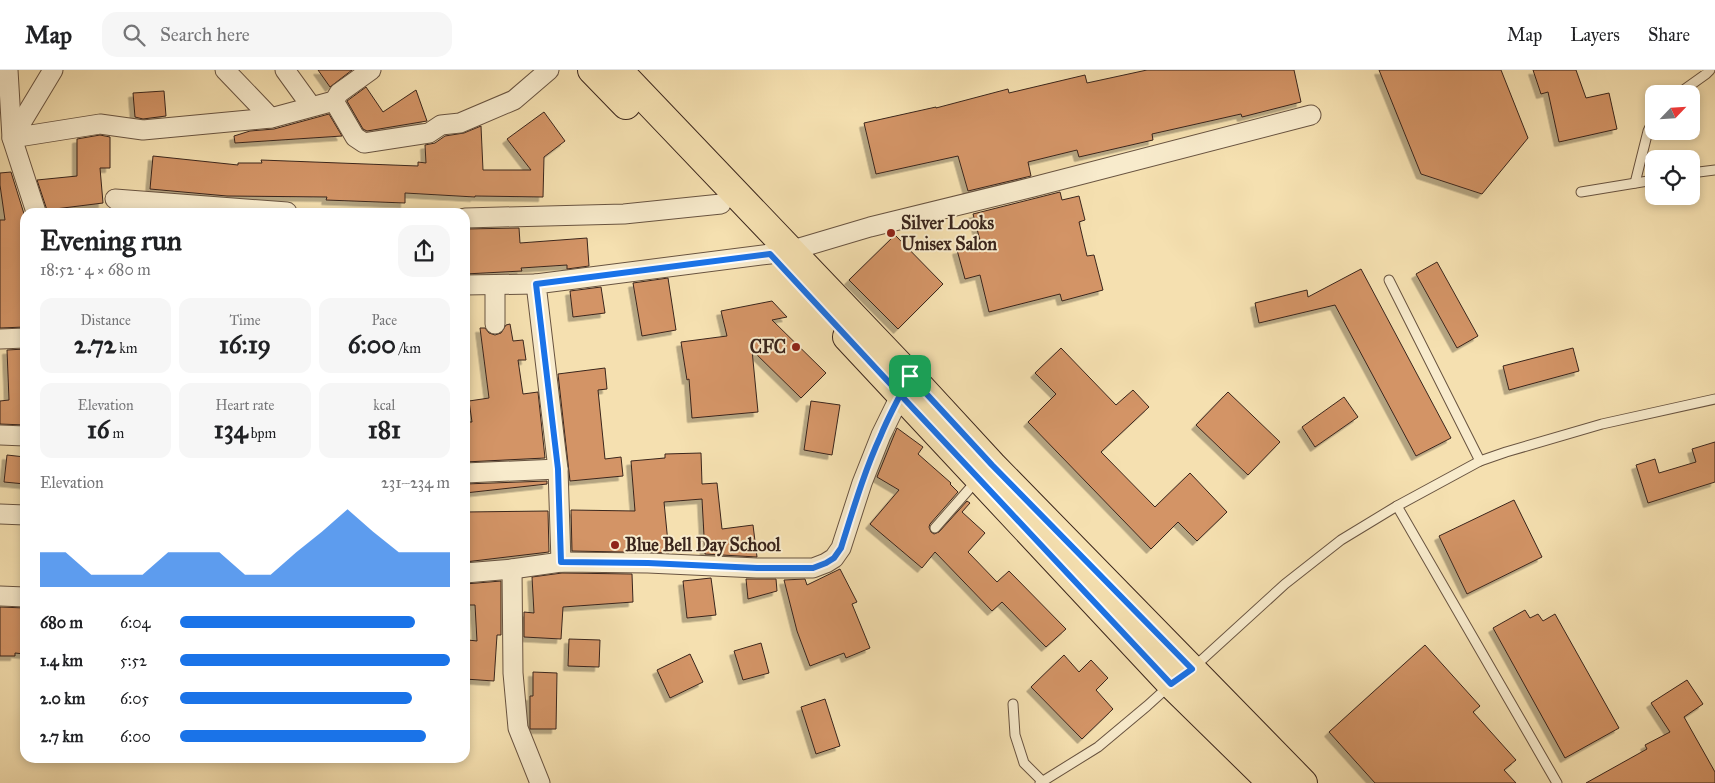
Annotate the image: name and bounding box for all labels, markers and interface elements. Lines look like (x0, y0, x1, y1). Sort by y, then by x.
search box (102, 12, 452, 57)
text: Map (25, 20, 72, 50)
icon: search (120, 21, 148, 49)
text: Search here (160, 23, 250, 46)
text: Map (1507, 24, 1542, 46)
text: Layers (1570, 24, 1620, 46)
text: Share (1648, 24, 1690, 46)
north arrow (1645, 85, 1700, 140)
map controls (1645, 85, 1700, 205)
button: locate (1645, 150, 1700, 205)
place label: Silver Looks Unisex Salon (901, 212, 997, 255)
text: Evening run (40, 223, 182, 258)
button: share (398, 225, 450, 277)
marker: Silver Looks Unisex Salon (885, 227, 897, 239)
text: 18:52 · 4 × 680 m (40, 260, 151, 279)
text: Distance (81, 312, 131, 329)
text: Time (229, 312, 260, 329)
text: Pace (372, 312, 397, 329)
text: 2.72 (74, 329, 116, 360)
text: 16:19 (219, 329, 271, 360)
text: 6:00 (348, 329, 396, 360)
place label: CFC (750, 336, 786, 358)
text: km (116, 340, 137, 357)
text: /km (396, 340, 421, 357)
marker: CFC (790, 341, 802, 353)
pin (889, 355, 931, 397)
icon: arrive (896, 362, 924, 390)
text: Elevation (78, 397, 133, 414)
text: Heart rate (216, 397, 274, 414)
text: kcal (373, 397, 395, 414)
text: 16 (87, 414, 110, 445)
text: 134 (214, 414, 248, 445)
text: 181 (368, 414, 401, 445)
text: m (110, 425, 124, 442)
text: bpm (248, 425, 276, 442)
text: Elevation (40, 473, 104, 492)
text: 231–234 m (381, 473, 450, 492)
place label: Blue Bell Day School (625, 534, 782, 557)
marker: Blue Bell Day School (609, 539, 621, 551)
text: 680 m (40, 613, 83, 632)
text: 6:04 (120, 613, 150, 632)
text: 1.4 km (40, 651, 83, 670)
text: 5:52 (120, 651, 147, 670)
text: 2.0 km (40, 689, 85, 708)
text: 6:05 (120, 689, 149, 708)
text: 2.7 km (40, 727, 83, 746)
text: 6:00 (120, 727, 151, 746)

